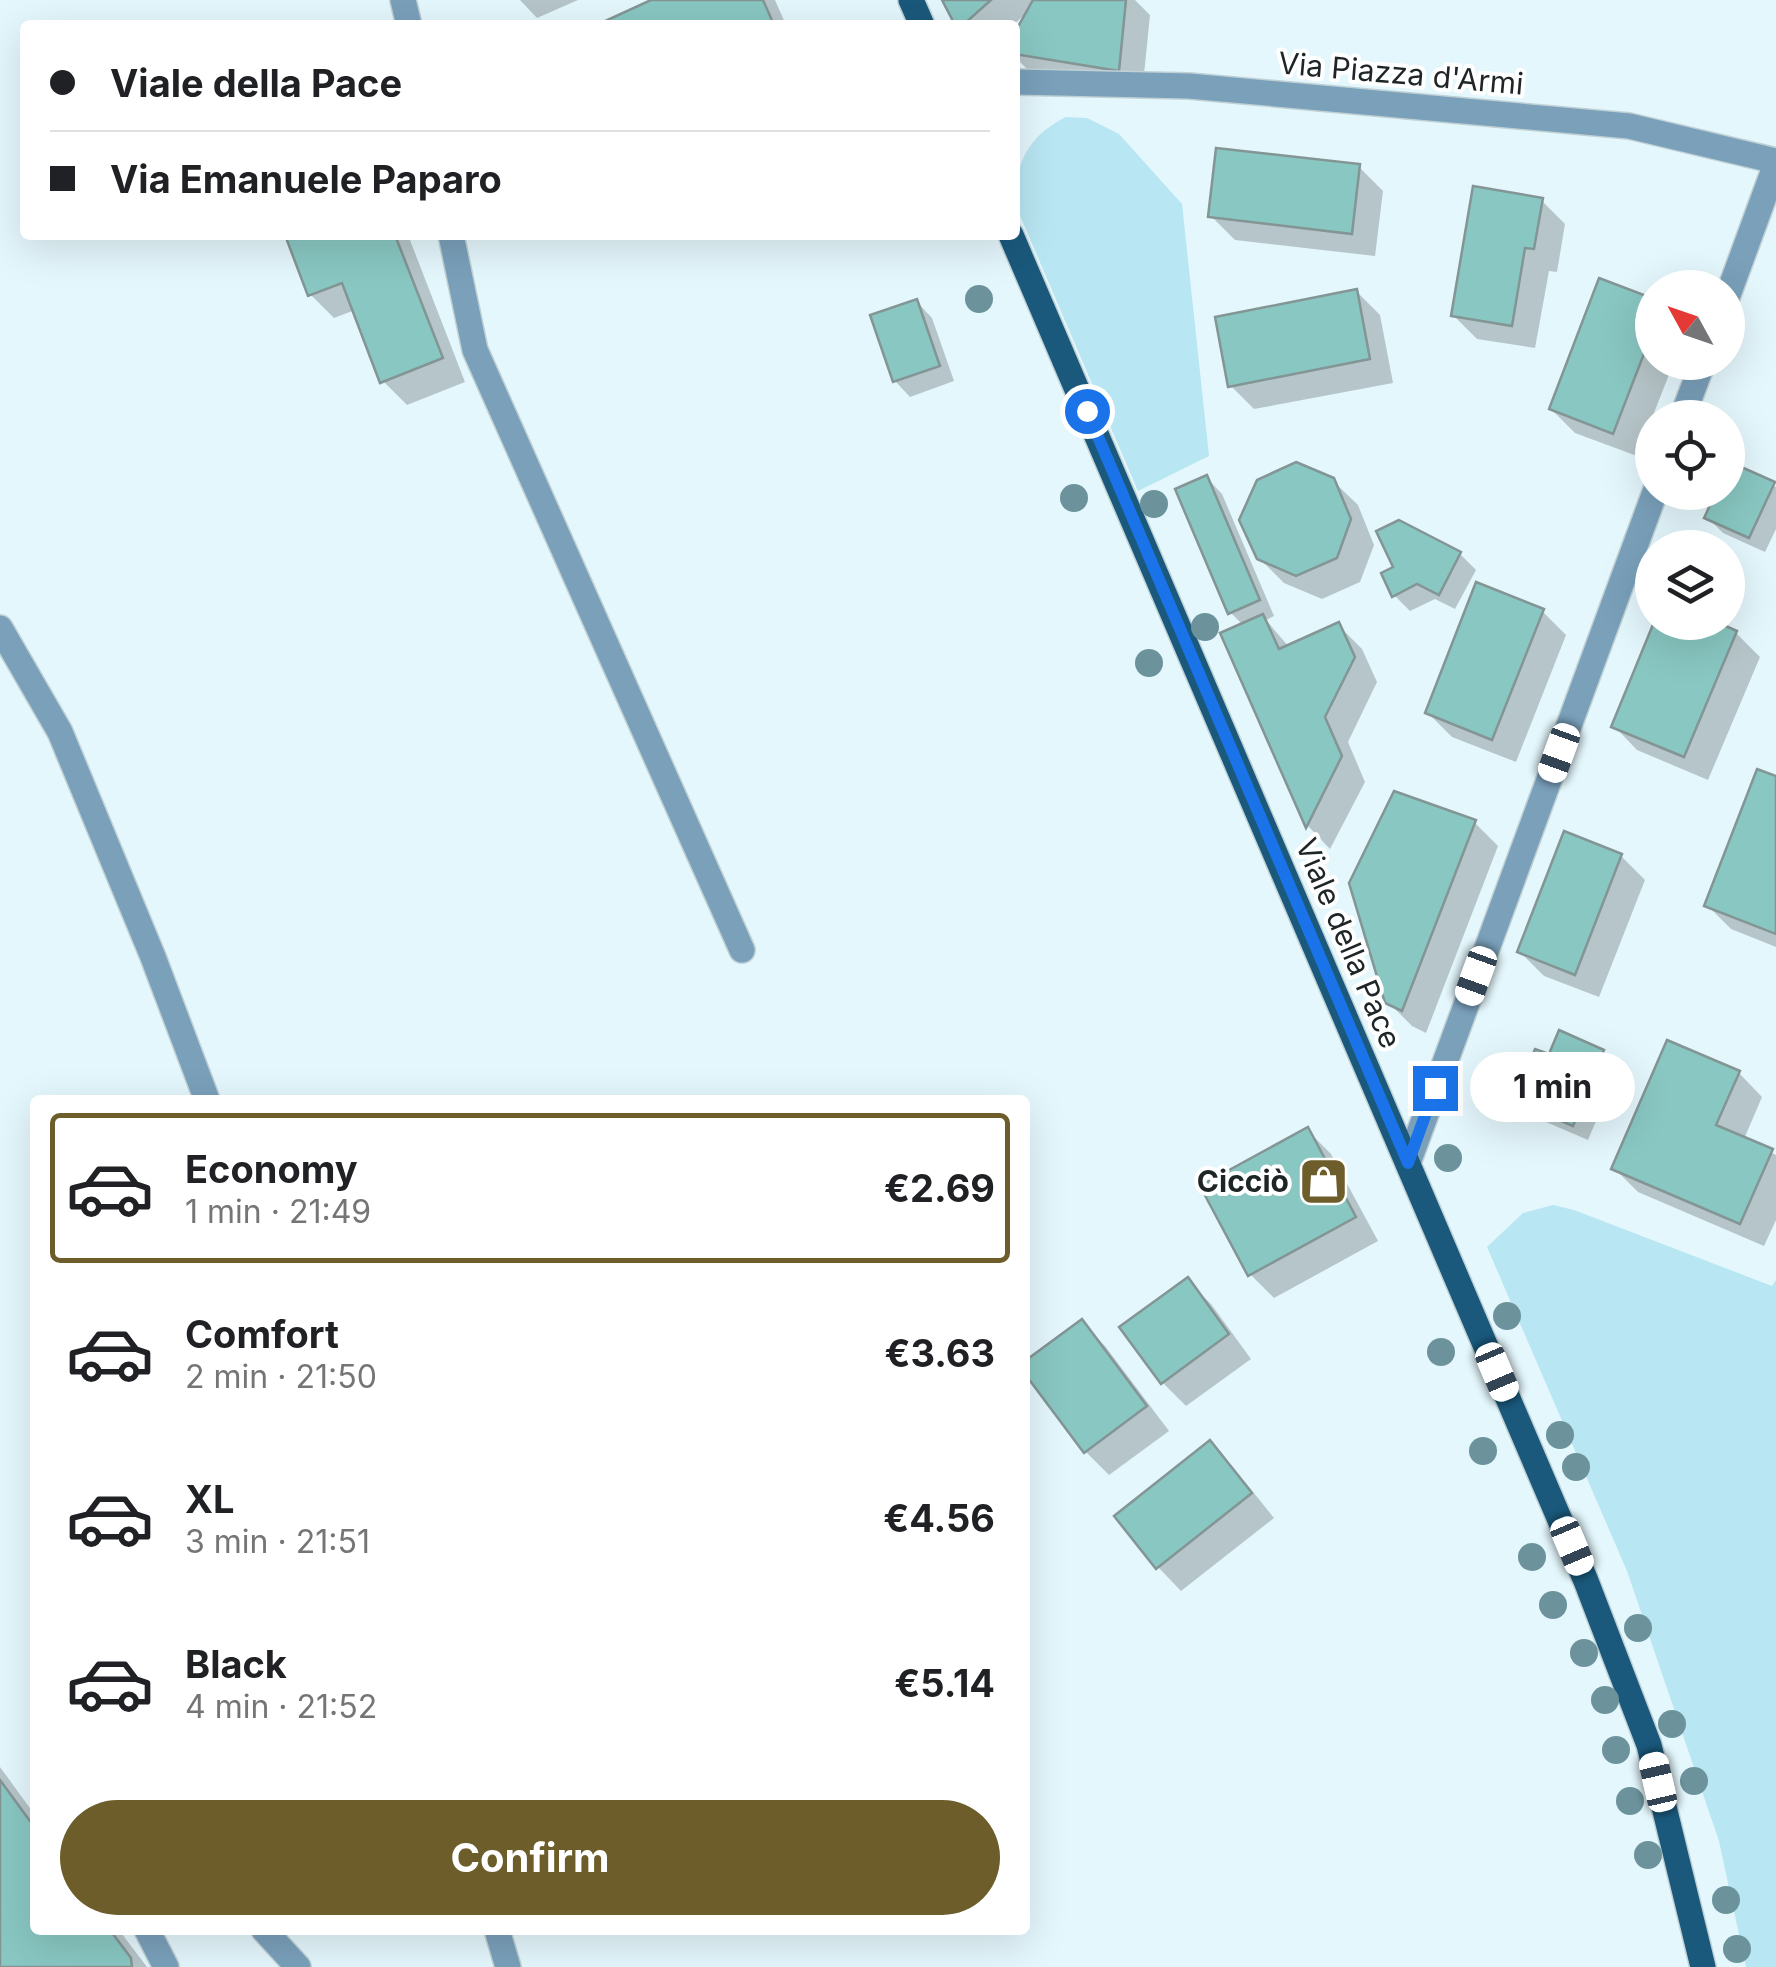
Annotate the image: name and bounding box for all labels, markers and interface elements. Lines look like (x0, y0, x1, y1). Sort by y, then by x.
street label: Via Piazza d'Armi (1277, 44, 1525, 102)
text: Viale della Pace (110, 60, 402, 106)
text: Via Emanuele Paparo (110, 156, 502, 202)
north arrow (1635, 270, 1745, 380)
map controls (1635, 270, 1745, 640)
route start (1065, 389, 1110, 434)
button: locate (1635, 400, 1745, 510)
button: layers (1635, 530, 1745, 640)
car (1535, 720, 1583, 786)
street label: Viale della Pace (1289, 833, 1409, 1053)
car (1452, 943, 1500, 1009)
callout: 1 min (1470, 1053, 1635, 1123)
route end (1413, 1066, 1458, 1111)
text: 1 min (1513, 1067, 1592, 1106)
icon: car (65, 1143, 155, 1233)
text: Economy (185, 1146, 358, 1192)
shop icon: Cicciò (1298, 1155, 1350, 1207)
place label: Cicciò (1197, 1163, 1289, 1199)
text: €2.69 (884, 1165, 995, 1211)
text: 1 min · 21:49 (185, 1192, 371, 1231)
icon: car (65, 1308, 155, 1398)
text: Comfort (185, 1311, 339, 1357)
text: €3.63 (884, 1330, 995, 1376)
car (1471, 1339, 1523, 1405)
text: 2 min · 21:50 (185, 1357, 377, 1396)
icon: car (65, 1473, 155, 1563)
text: XL (185, 1476, 235, 1522)
text: €4.56 (883, 1495, 995, 1541)
car (1546, 1513, 1598, 1579)
text: 3 min · 21:51 (185, 1522, 370, 1561)
icon: car (65, 1638, 155, 1728)
text: Black (185, 1641, 287, 1687)
text: €5.14 (894, 1660, 995, 1706)
text: 4 min · 21:52 (185, 1687, 377, 1726)
car (1637, 1749, 1679, 1815)
button: Confirm (60, 1800, 1000, 1915)

